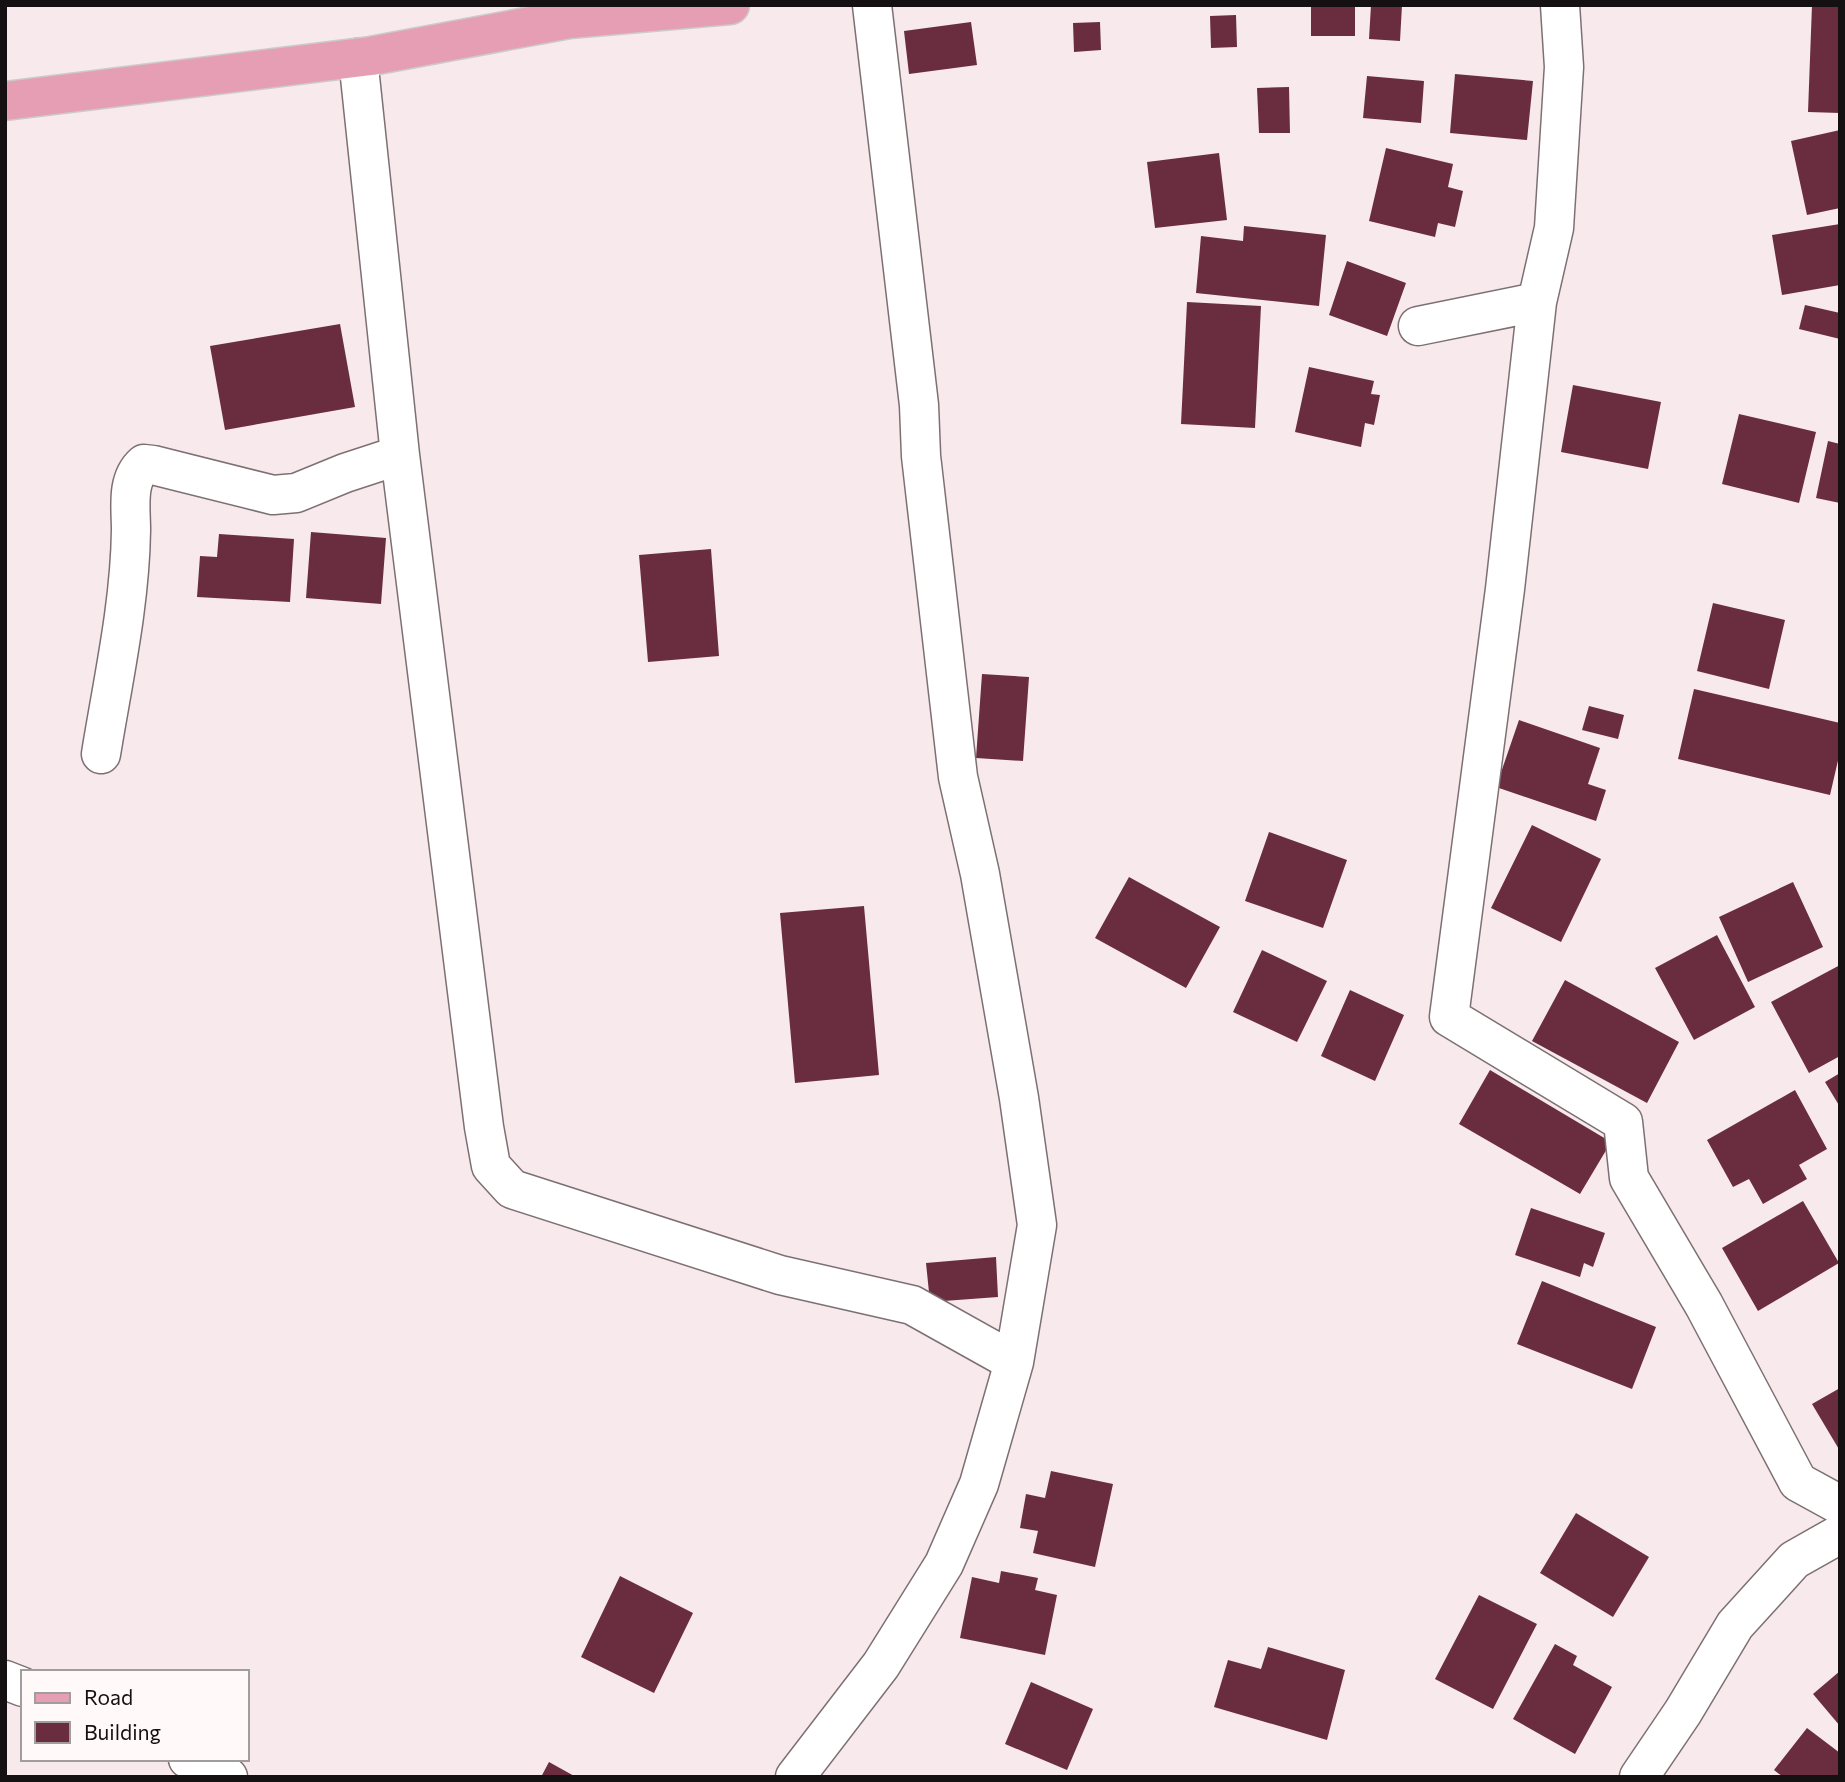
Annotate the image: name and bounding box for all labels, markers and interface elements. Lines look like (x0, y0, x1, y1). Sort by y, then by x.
legend (21, 1670, 248, 1761)
text: Road (84, 1684, 133, 1709)
text: Building (84, 1719, 161, 1744)

